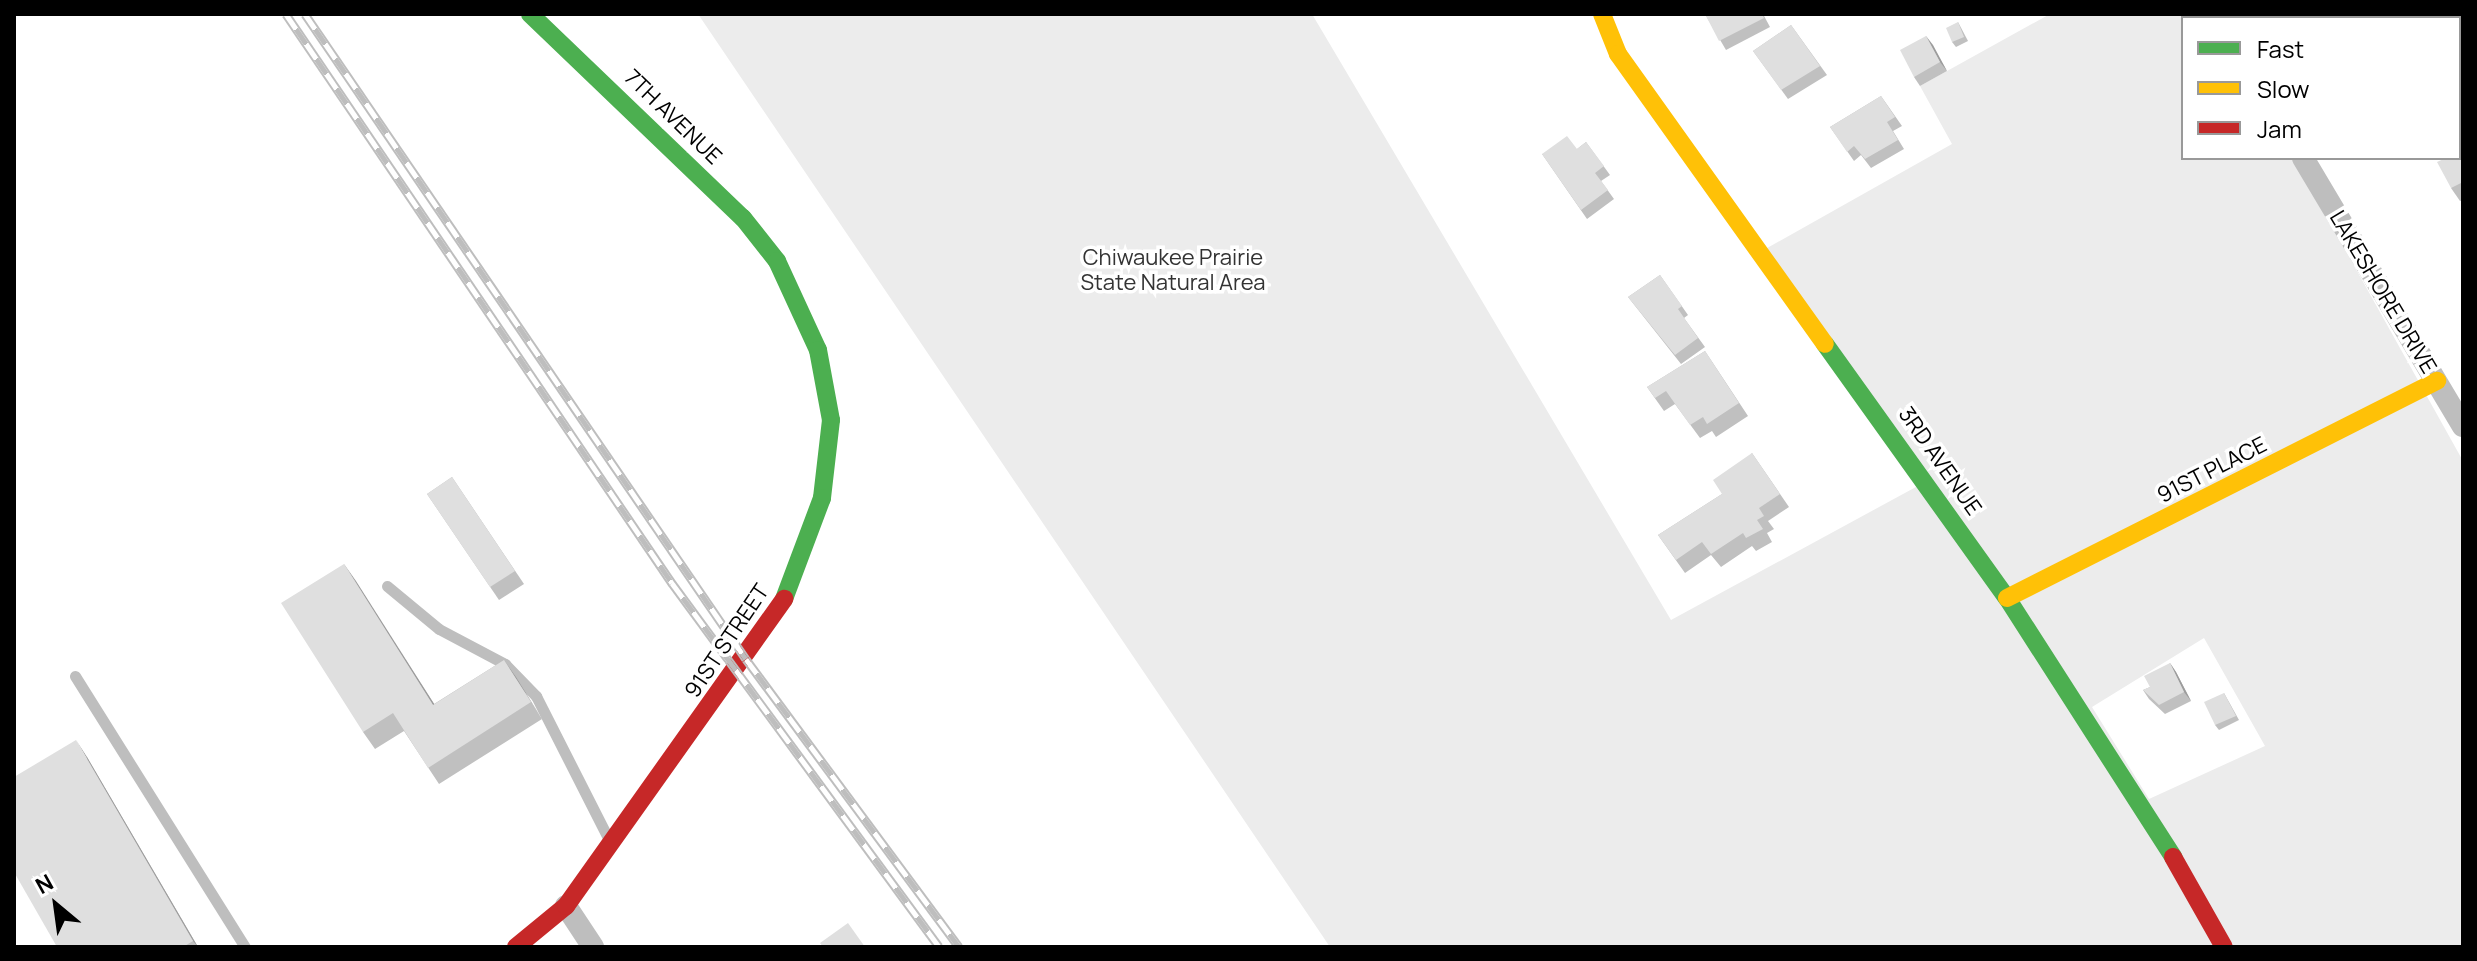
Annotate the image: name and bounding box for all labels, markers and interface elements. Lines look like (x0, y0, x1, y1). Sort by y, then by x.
legend (2181, 16, 2461, 160)
text: Fast (2257, 32, 2304, 65)
street label: 7TH AVENUE (619, 64, 727, 170)
text: Slow (2257, 72, 2310, 105)
text: Jam (2257, 112, 2302, 145)
street label: LAKESHORE DRIVE (2324, 206, 2442, 378)
park label: Chiwaukee Prairie State Natural Area (1080, 244, 1266, 296)
street label: 3RD AVENUE (1893, 402, 1987, 520)
street label: 91ST PLACE (2153, 431, 2271, 509)
street label: 91ST STREET (679, 579, 775, 703)
north arrow (16, 865, 96, 945)
text: N (30, 867, 59, 901)

